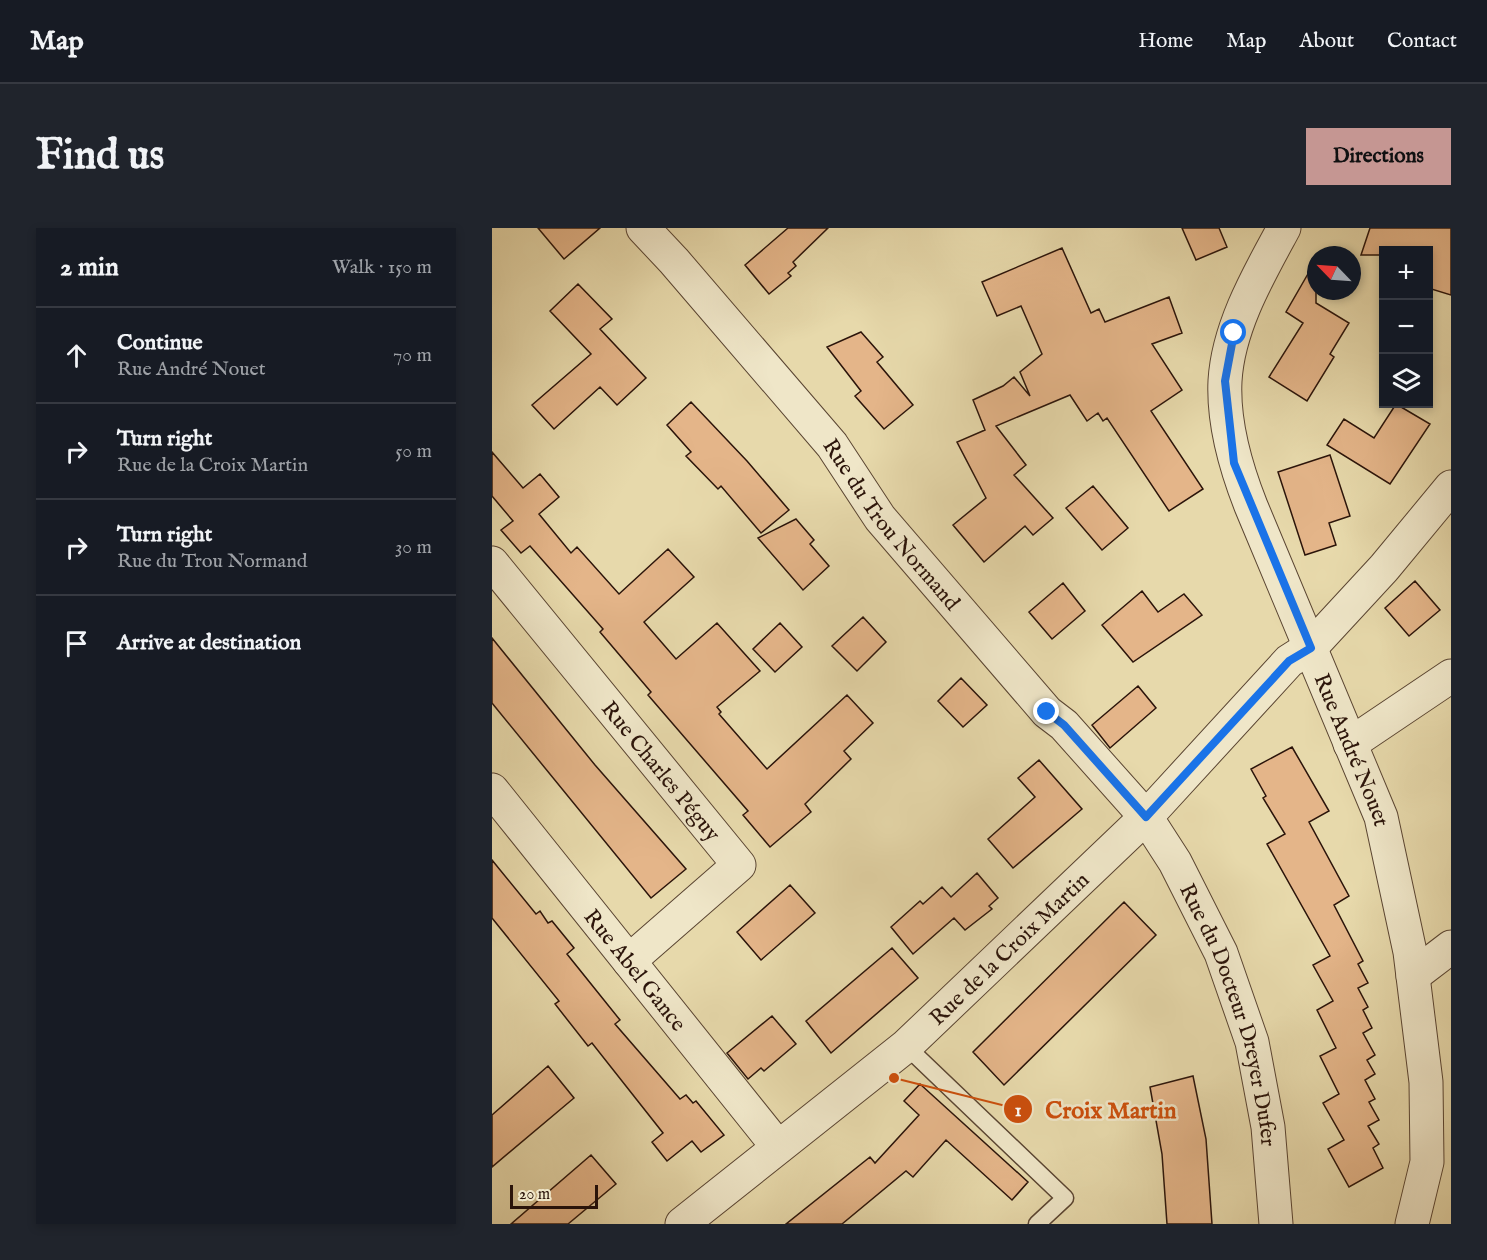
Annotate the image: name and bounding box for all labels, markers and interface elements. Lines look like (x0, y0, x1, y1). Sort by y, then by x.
text: Map (30, 24, 84, 59)
text: Home (1138, 28, 1193, 55)
text: Map (1226, 28, 1266, 55)
text: About (1299, 28, 1354, 55)
text: Contact (1387, 28, 1457, 55)
button: Directions (1306, 128, 1451, 185)
text: Find us (36, 130, 164, 183)
north arrow (1307, 246, 1361, 300)
map controls (1379, 246, 1433, 408)
button: + (1379, 246, 1433, 300)
text: 2 min (60, 251, 119, 284)
text: Walk · 150 m (332, 255, 432, 280)
button: − (1379, 300, 1433, 354)
route start (1220, 319, 1246, 345)
text: Continue (117, 329, 203, 357)
icon: ahead (60, 339, 93, 372)
text: 70 m (393, 343, 432, 368)
button: layers (1379, 354, 1433, 408)
text: Rue André Nouet (117, 357, 266, 382)
text: Turn right (117, 425, 212, 453)
street label: Rue du Trou Normand (816, 434, 965, 617)
icon: right (60, 435, 93, 468)
text: 50 m (395, 439, 432, 464)
text: Rue de la Croix Martin (117, 453, 308, 478)
text: Turn right (117, 521, 212, 549)
icon: right (60, 531, 93, 564)
text: 30 m (395, 535, 432, 560)
text: Rue du Trou Normand (117, 549, 307, 574)
icon: arrive (60, 627, 93, 660)
text: Arrive at destination (117, 629, 301, 657)
street label: Rue André Nouet (1307, 670, 1395, 829)
street label: Rue Charles Péguy (594, 696, 726, 848)
route end (1033, 698, 1059, 724)
street label: Rue de la Croix Martin (924, 867, 1096, 1032)
street label: Rue du Docteur Dreyer Dufer (1172, 879, 1282, 1147)
street label: Rue Abel Gance (577, 904, 692, 1038)
callout: Croix Martin (1003, 1088, 1188, 1130)
text: Croix Martin (1045, 1096, 1177, 1127)
text: 1 (1015, 1100, 1022, 1123)
scale bar (510, 1182, 598, 1210)
text: 20 m (519, 1185, 550, 1205)

